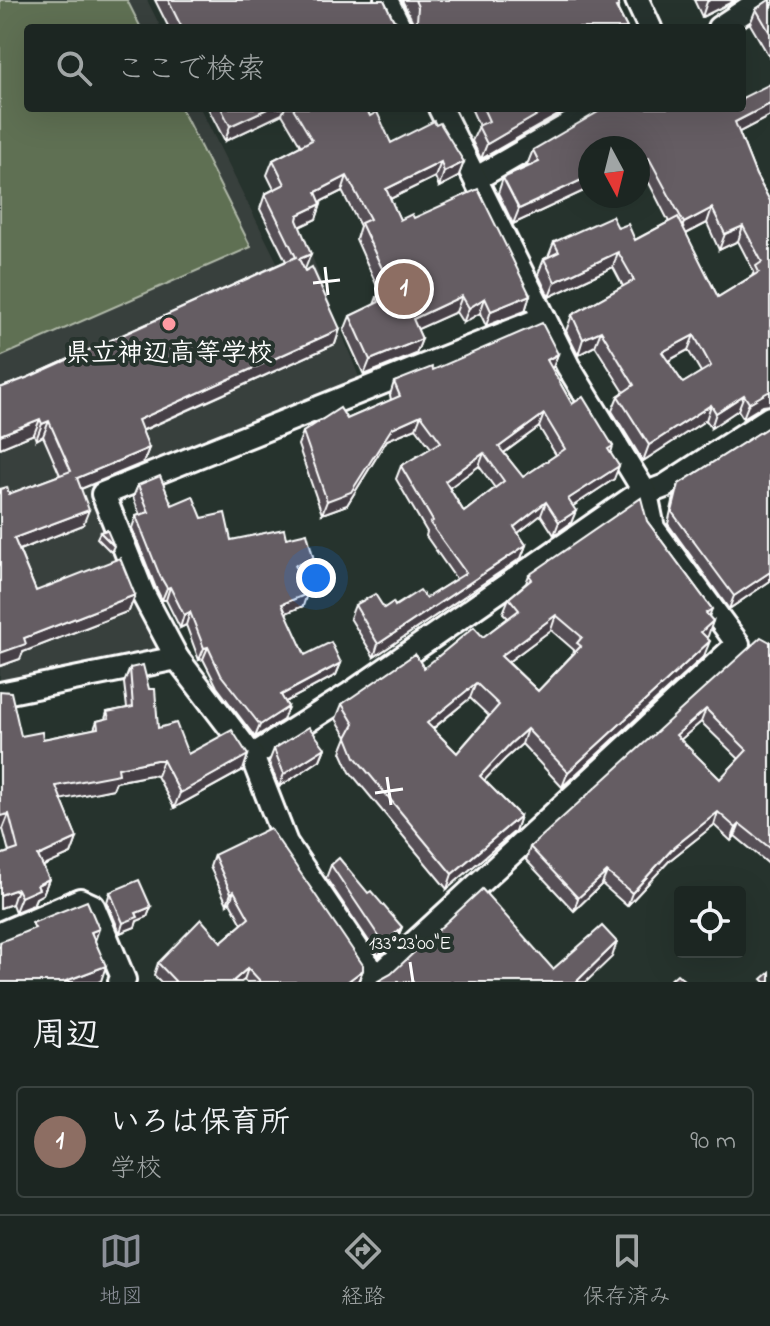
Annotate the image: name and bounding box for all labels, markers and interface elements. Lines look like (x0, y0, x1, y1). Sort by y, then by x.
search box (24, 24, 746, 112)
icon: search (52, 46, 96, 90)
text: ここで検索 (116, 49, 266, 93)
north arrow (578, 136, 650, 208)
pin: 1 (378, 259, 430, 319)
marker: 県立神辺高等学校 (160, 315, 178, 333)
place label: 県立神辺高等学校 (65, 336, 273, 374)
your location (296, 558, 336, 598)
map controls (674, 886, 746, 958)
button: locate (674, 886, 746, 958)
text: 133°23'00"E (369, 930, 451, 959)
text: 周辺 (32, 1012, 100, 1062)
text: いろは保育所 (110, 1102, 290, 1146)
text: 1 (56, 1123, 64, 1161)
text: 90 m (690, 1123, 736, 1161)
text: 学校 (110, 1151, 162, 1189)
tab: 地図 (99, 1229, 143, 1314)
tab: 経路 (341, 1229, 385, 1314)
tab: 保存済み (583, 1229, 671, 1314)

